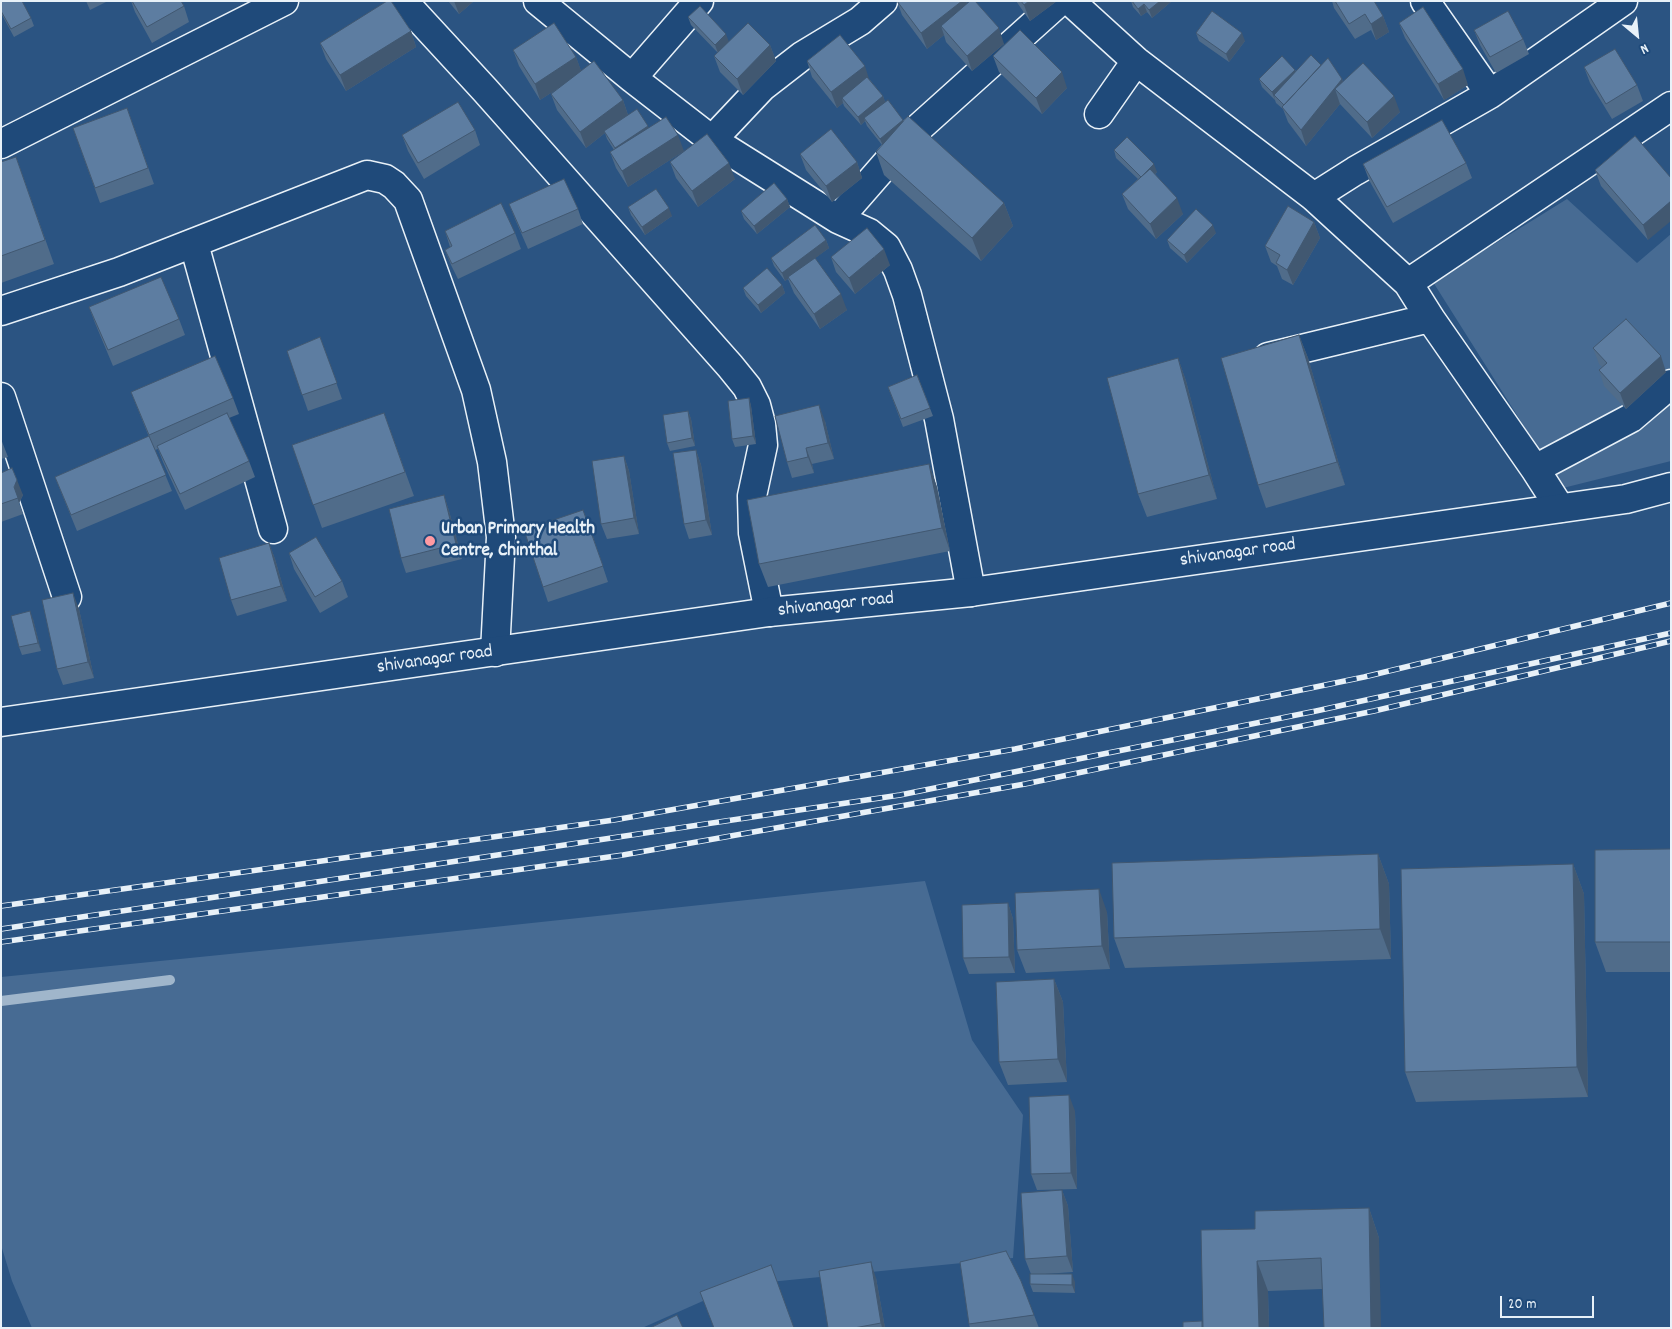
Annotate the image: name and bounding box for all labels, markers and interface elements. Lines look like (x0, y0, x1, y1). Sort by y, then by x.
north arrow (1612, 10, 1662, 60)
text: N (1636, 38, 1652, 59)
place label: Urban Primary Health Centre, Chinthal (441, 519, 595, 563)
marker: Urban Primary Health Centre, Chinthal (423, 534, 437, 548)
street label: shivanagar road (1179, 535, 1297, 573)
street label: shivanagar road (777, 589, 895, 623)
street label: shivanagar road (376, 642, 494, 680)
scale bar (1502, 1286, 1596, 1318)
text: 20 m (1508, 1294, 1536, 1316)

